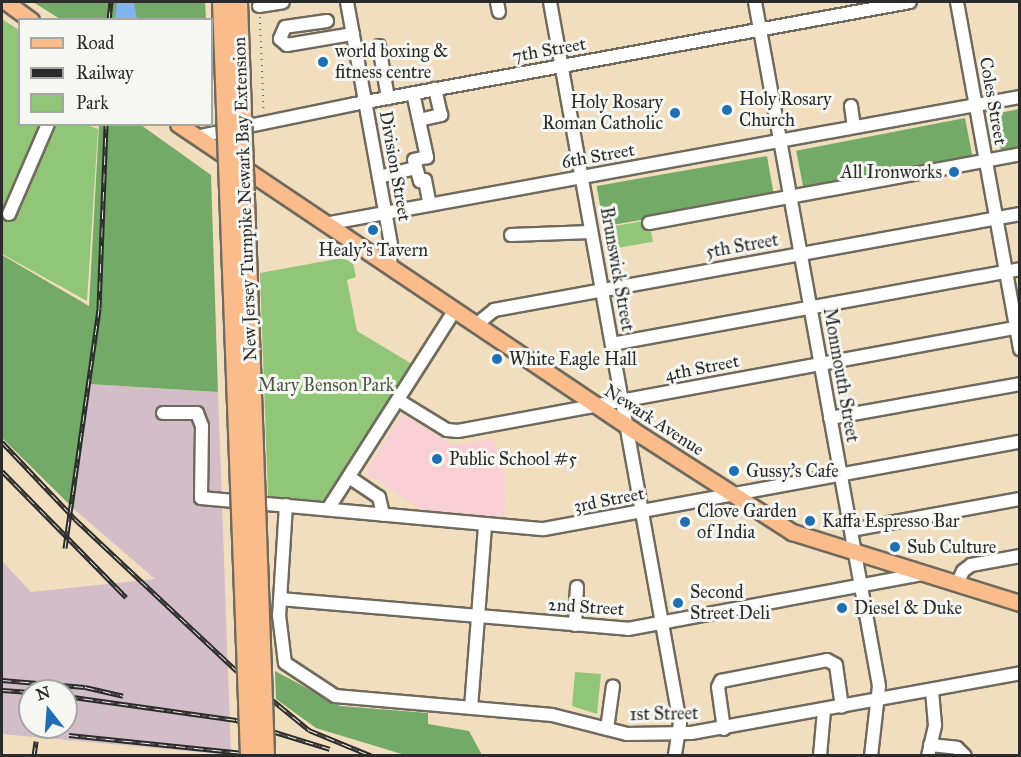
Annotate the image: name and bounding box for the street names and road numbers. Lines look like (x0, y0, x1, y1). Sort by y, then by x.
street label: 7th Street (510, 33, 588, 67)
street label: New Jersey Turnpike Newark Bay Extension (229, 37, 261, 361)
street label: Coles Street (975, 55, 1011, 147)
street label: Division Street (375, 109, 415, 223)
street label: 6th Street (560, 139, 636, 173)
street label: Brunswick Street (595, 205, 639, 333)
street label: 5th Street (704, 229, 780, 263)
street label: Monmouth Street (819, 306, 863, 444)
street label: 4th Street (663, 350, 741, 386)
street label: Newark Avenue (600, 380, 708, 460)
street label: 3rd Street (572, 483, 646, 517)
street label: 2nd Street (547, 594, 625, 620)
street label: 1st Street (629, 703, 699, 725)

